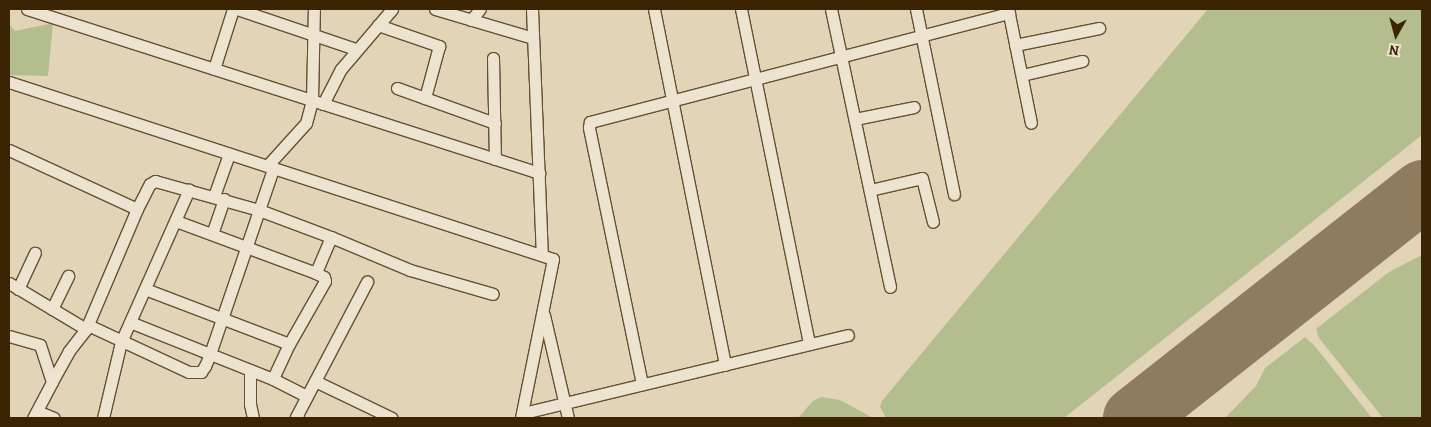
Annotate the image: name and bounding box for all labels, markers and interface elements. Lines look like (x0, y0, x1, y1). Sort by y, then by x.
north arrow (1371, 10, 1421, 60)
text: N (1388, 40, 1400, 60)

